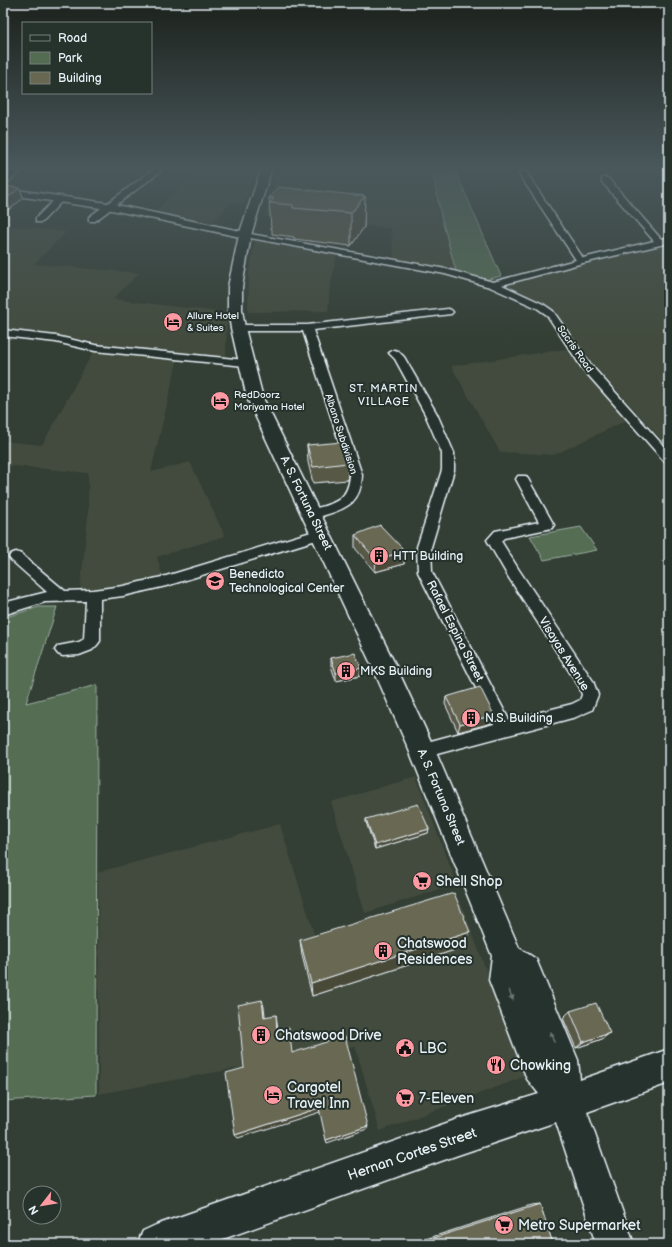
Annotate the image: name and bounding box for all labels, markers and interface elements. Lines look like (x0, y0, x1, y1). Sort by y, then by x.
legend (22, 22, 152, 94)
text: Road (58, 31, 87, 46)
text: Park (58, 51, 82, 66)
text: Building (58, 71, 102, 86)
place label: Allure Hotel & Suites (187, 310, 239, 334)
hotel icon: Allure Hotel & Suites (162, 311, 184, 333)
street label: Sacris Road (554, 323, 596, 375)
district label: ST. MARTIN VILLAGE (349, 382, 419, 408)
place label: RedDoorz Moriyama Hotel (234, 389, 305, 413)
hotel icon: RedDoorz Moriyama Hotel (209, 390, 231, 412)
street label: Albano Subdivision (322, 392, 360, 476)
street label: A. S. Fortuna Street (277, 453, 335, 553)
building icon: HTT Building (368, 545, 390, 567)
place label: HTT Building (393, 549, 463, 564)
place label: Benedicto Technological Center (229, 567, 345, 596)
school or university icon: Benedicto Technological Center (204, 570, 226, 592)
street label: Rafael Espina Street (423, 578, 487, 684)
street label: Visayas Avenue (535, 614, 593, 694)
building icon: MKS Building (335, 660, 357, 682)
place label: MKS Building (360, 664, 432, 679)
building icon: N.S. Building (460, 707, 482, 729)
place label: N.S. Building (485, 711, 553, 726)
street label: A. S. Fortuna Street (414, 747, 468, 848)
supermarket icon: Shell Shop (411, 870, 433, 892)
place label: Shell Shop (436, 873, 503, 890)
place label: Chatswood Residences (397, 935, 472, 968)
building icon: Chatswood Residences (372, 940, 394, 962)
one-way arrow (508, 990, 514, 1002)
building icon: Chatswood Drive (250, 1024, 272, 1046)
place label: Chatswood Drive (275, 1027, 382, 1044)
one-way arrow (549, 1031, 555, 1043)
public building icon: LBC (394, 1037, 416, 1059)
place label: LBC (419, 1040, 447, 1057)
restaurant icon: Chowking (485, 1054, 507, 1076)
place label: Chowking (510, 1057, 571, 1074)
place label: Cargotel Travel Inn (287, 1079, 349, 1112)
hotel icon: Cargotel Travel Inn (262, 1084, 284, 1106)
supermarket icon: 7-Eleven (394, 1087, 416, 1109)
place label: 7-Eleven (419, 1090, 474, 1107)
street label: Hernan Cortes Street (345, 1124, 479, 1184)
north arrow (22, 1185, 62, 1225)
text: N (26, 1203, 42, 1217)
supermarket icon: Metro Supermarket (493, 1214, 515, 1236)
place label: Metro Supermarket (518, 1217, 641, 1234)

